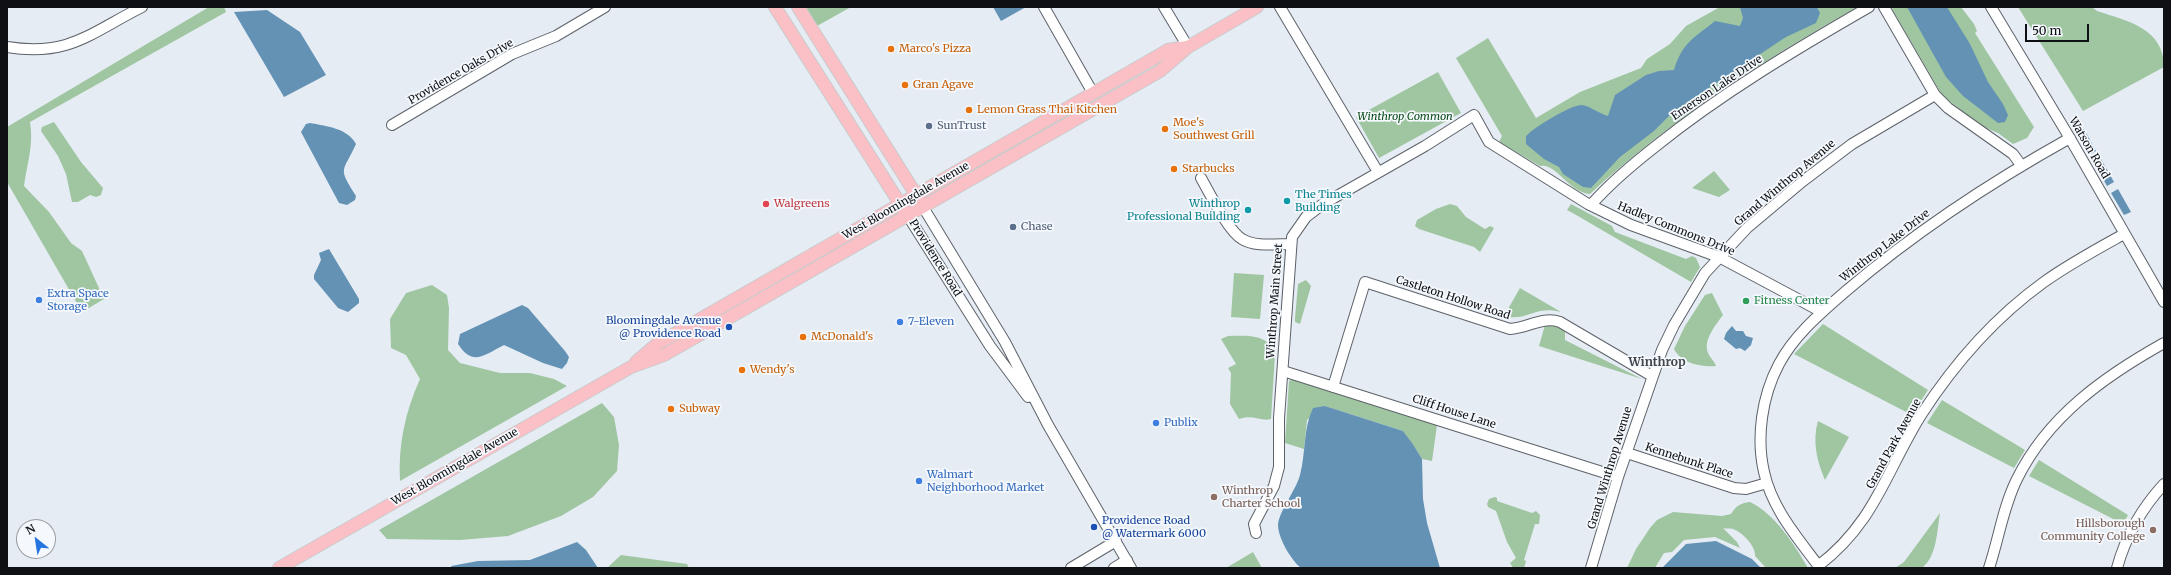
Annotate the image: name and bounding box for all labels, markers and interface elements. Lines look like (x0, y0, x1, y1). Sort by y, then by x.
scale bar (2027, 16, 2091, 42)
text: 50 m (2032, 23, 2061, 38)
street label: Providence Oaks Drive (406, 37, 516, 107)
place label: Marco's Pizza (899, 42, 971, 56)
marker: Marco's Pizza (886, 44, 896, 54)
street label: Emerson Lake Drive (1669, 53, 1765, 123)
place label: Gran Agave (913, 78, 973, 92)
marker: Gran Agave (900, 80, 910, 90)
place label: Lemon Grass Thai Kitchen (977, 103, 1117, 117)
marker: Lemon Grass Thai Kitchen (964, 105, 974, 115)
park label: Winthrop Common (1357, 110, 1453, 124)
street label: Watson Road (2066, 115, 2112, 181)
place label: Moe's Southwest Grill (1173, 116, 1255, 142)
place label: SunTrust (937, 119, 986, 133)
marker: SunTrust (924, 121, 934, 131)
marker: Moe's Southwest Grill (1160, 124, 1170, 134)
street label: Grand Winthrop Avenue (1732, 137, 1838, 229)
street label: West Bloomingdale Avenue (841, 159, 971, 243)
place label: Starbucks (1182, 162, 1235, 176)
marker: Starbucks (1169, 164, 1179, 174)
place label: The Times Building (1295, 188, 1352, 214)
marker: The Times Building (1282, 196, 1292, 206)
place label: Walgreens (774, 197, 830, 211)
place label: Winthrop Professional Building (1127, 197, 1240, 223)
marker: Walgreens (761, 199, 771, 209)
street label: Hadley Commons Drive (1616, 199, 1736, 259)
marker: Winthrop Professional Building (1243, 205, 1253, 215)
street label: Winthrop Lake Drive (1838, 207, 1932, 285)
street label: Providence Road (906, 217, 964, 299)
place label: Chase (1021, 220, 1053, 234)
marker: Chase (1008, 222, 1018, 232)
street label: Winthrop Main Street (1264, 243, 1286, 359)
street label: Castleton Hollow Road (1394, 273, 1512, 323)
place label: Extra Space Storage (47, 287, 109, 313)
place label: Fitness Center (1754, 294, 1830, 308)
marker: Extra Space Storage (34, 295, 44, 305)
marker: Fitness Center (1741, 296, 1751, 306)
place label: Bloomingdale Avenue @ Providence Road (606, 314, 721, 340)
place label: 7-Eleven (908, 315, 954, 329)
marker: 7-Eleven (895, 317, 905, 327)
marker: Bloomingdale Avenue @ Providence Road (724, 322, 734, 332)
place label: McDonald's (811, 330, 873, 344)
marker: McDonald's (798, 332, 808, 342)
district label: Winthrop (1628, 356, 1686, 370)
place label: Wendy's (750, 363, 795, 377)
marker: Wendy's (737, 365, 747, 375)
street label: Cliff House Lane (1411, 392, 1497, 432)
street label: Grand Park Avenue (1864, 397, 1924, 491)
place label: Subway (679, 402, 720, 416)
marker: Subway (666, 404, 676, 414)
street label: Grand Winthrop Avenue (1585, 405, 1635, 531)
place label: Publix (1164, 416, 1198, 430)
marker: Publix (1151, 418, 1161, 428)
street label: West Bloomingdale Avenue (390, 425, 520, 509)
street label: Kennebunk Place (1643, 441, 1735, 481)
place label: Walmart Neighborhood Market (927, 468, 1044, 494)
marker: Walmart Neighborhood Market (914, 476, 924, 486)
place label: Winthrop Charter School (1222, 484, 1300, 510)
marker: Winthrop Charter School (1209, 492, 1219, 502)
place label: Providence Road @ Watermark 6000 (1102, 514, 1206, 540)
place label: Hillsborough Community College (2041, 517, 2145, 543)
north arrow (16, 519, 56, 559)
text: N (23, 521, 38, 538)
marker: Providence Road @ Watermark 6000 (1089, 522, 1099, 532)
marker: Hillsborough Community College (2148, 525, 2158, 535)

